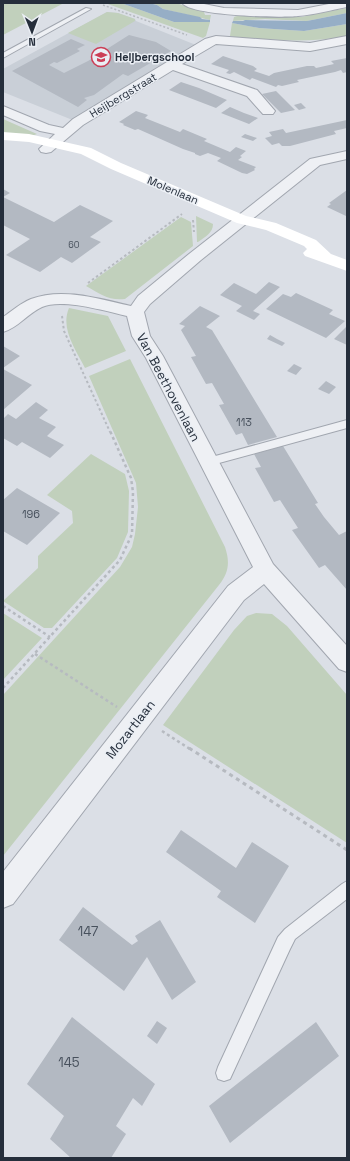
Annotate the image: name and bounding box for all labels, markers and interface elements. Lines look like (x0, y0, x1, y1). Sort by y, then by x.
north arrow (12, 12, 52, 52)
text: N (28, 35, 36, 49)
school or university icon: Heijbergschool (90, 46, 112, 68)
place label: Heijbergschool (115, 50, 194, 64)
street label: Heijbergstraat (87, 69, 159, 121)
street label: Molenlaan (145, 173, 201, 207)
house number: 60 (68, 239, 80, 251)
street label: Van Beethovenlaan (133, 330, 204, 444)
house number: 113 (236, 415, 252, 429)
house number: 196 (22, 507, 40, 521)
street label: Mozartlaan (102, 696, 159, 762)
house number: 147 (78, 923, 98, 940)
house number: 145 (58, 1054, 80, 1071)

